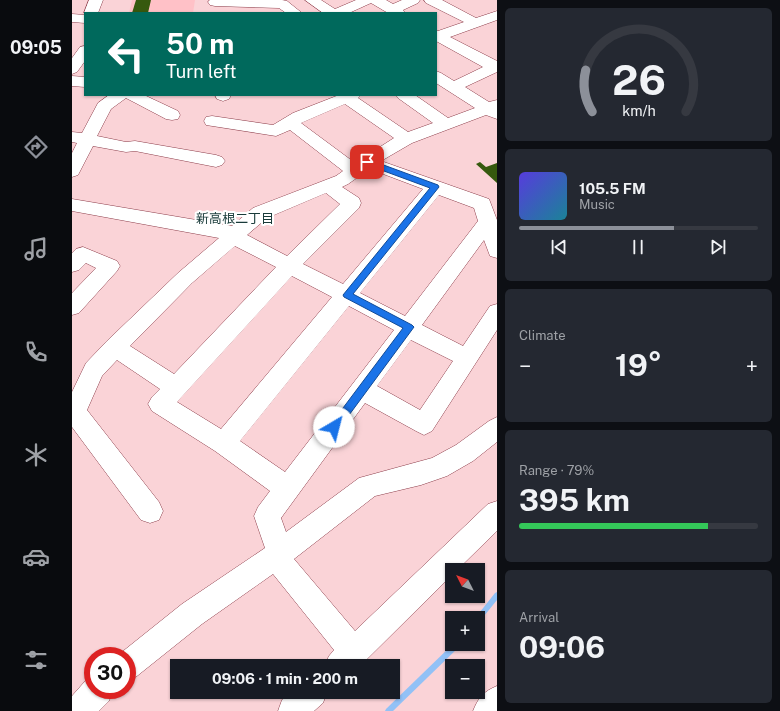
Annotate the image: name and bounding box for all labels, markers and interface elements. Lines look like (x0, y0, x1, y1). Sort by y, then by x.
text: 50 m (166, 27, 234, 60)
icon: left (100, 28, 152, 80)
text: 09:05 (10, 37, 62, 58)
text: 26 (612, 55, 665, 104)
text: Turn left (166, 61, 236, 82)
text: km/h (622, 102, 655, 119)
icon: directions (22, 133, 50, 161)
pin (350, 145, 384, 179)
icon: arrive (356, 151, 378, 173)
text: 105.5 FM (579, 180, 646, 197)
text: Music (579, 197, 615, 212)
district label: 新高根二丁目 (196, 211, 274, 226)
icon: music (22, 235, 50, 263)
icon: previous (548, 236, 570, 258)
icon: pause (627, 236, 649, 258)
icon: next (707, 236, 729, 258)
text: Climate (519, 328, 566, 343)
icon: phone (22, 338, 50, 366)
text: 19° (615, 347, 662, 383)
text: − (519, 353, 531, 379)
text: + (746, 353, 758, 379)
position arrow (313, 406, 355, 448)
icon: climate (22, 441, 50, 469)
text: Range · 79% (519, 463, 594, 478)
text: 395 km (519, 482, 630, 518)
icon: car (22, 543, 50, 571)
north arrow (445, 563, 485, 603)
map controls (445, 563, 485, 699)
text: Arrival (519, 610, 559, 625)
button: + (445, 611, 485, 651)
text: 09:06 (519, 629, 605, 665)
icon: filters (22, 646, 50, 674)
speed limit sign: 30 (84, 647, 136, 699)
button: − (445, 659, 485, 699)
text: 09:06 · 1 min · 200 m (212, 670, 358, 687)

